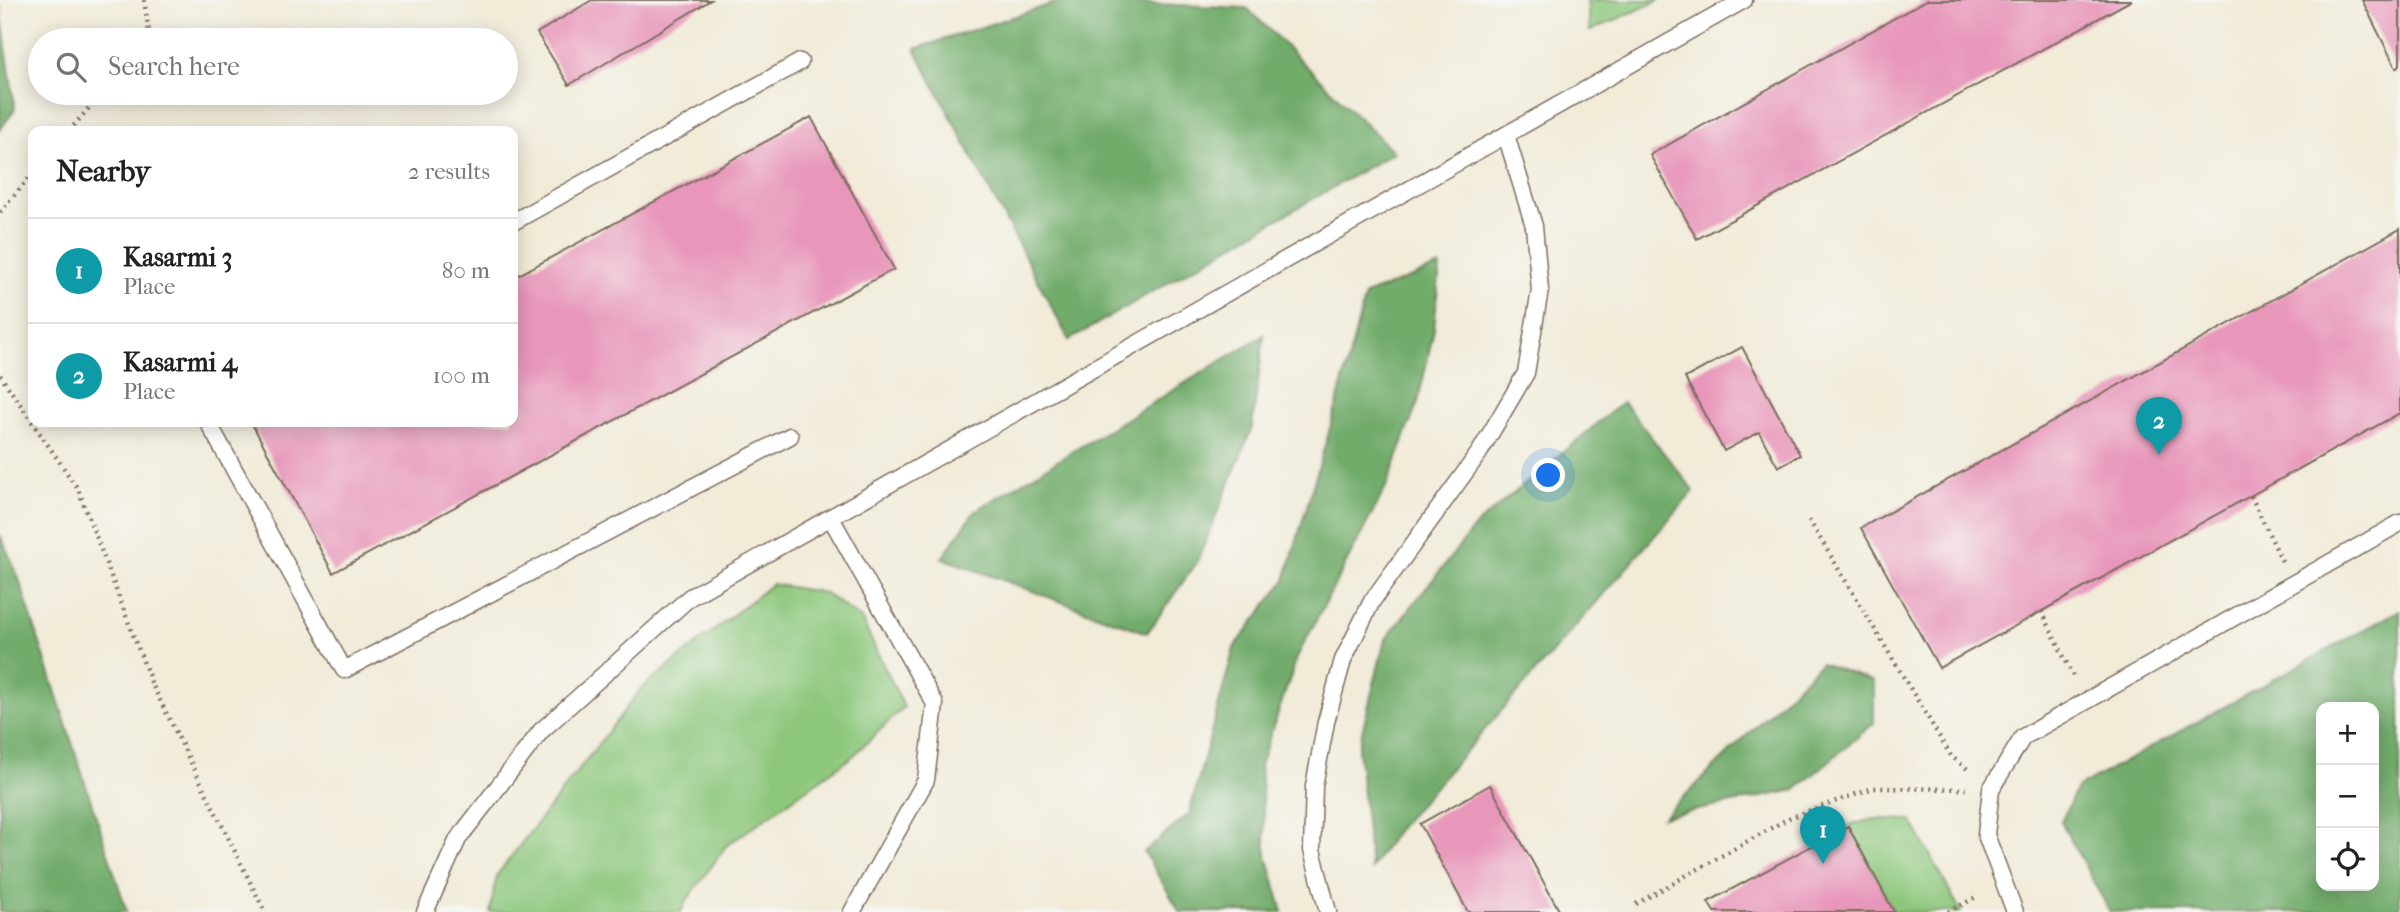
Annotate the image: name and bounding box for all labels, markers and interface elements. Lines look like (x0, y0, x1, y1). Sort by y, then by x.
search box (28, 28, 518, 105)
icon: search (52, 48, 90, 86)
text: Search here (108, 51, 240, 82)
text: Nearby (56, 154, 151, 189)
text: 2 results (408, 158, 490, 185)
text: Kasarmi 3 (123, 242, 232, 273)
text: 1 (75, 257, 83, 284)
text: 80 m (442, 257, 490, 284)
text: Place (123, 273, 175, 300)
text: Kasarmi 4 (123, 347, 237, 378)
text: 2 (73, 362, 85, 389)
text: 100 m (432, 362, 490, 389)
text: Place (123, 378, 175, 405)
pin: 2 (2136, 397, 2182, 455)
your location (1531, 458, 1565, 492)
map controls (2316, 702, 2379, 891)
button: + (2316, 702, 2379, 765)
button: − (2316, 765, 2379, 828)
pin: 1 (1800, 806, 1846, 864)
button: locate (2316, 828, 2379, 891)

